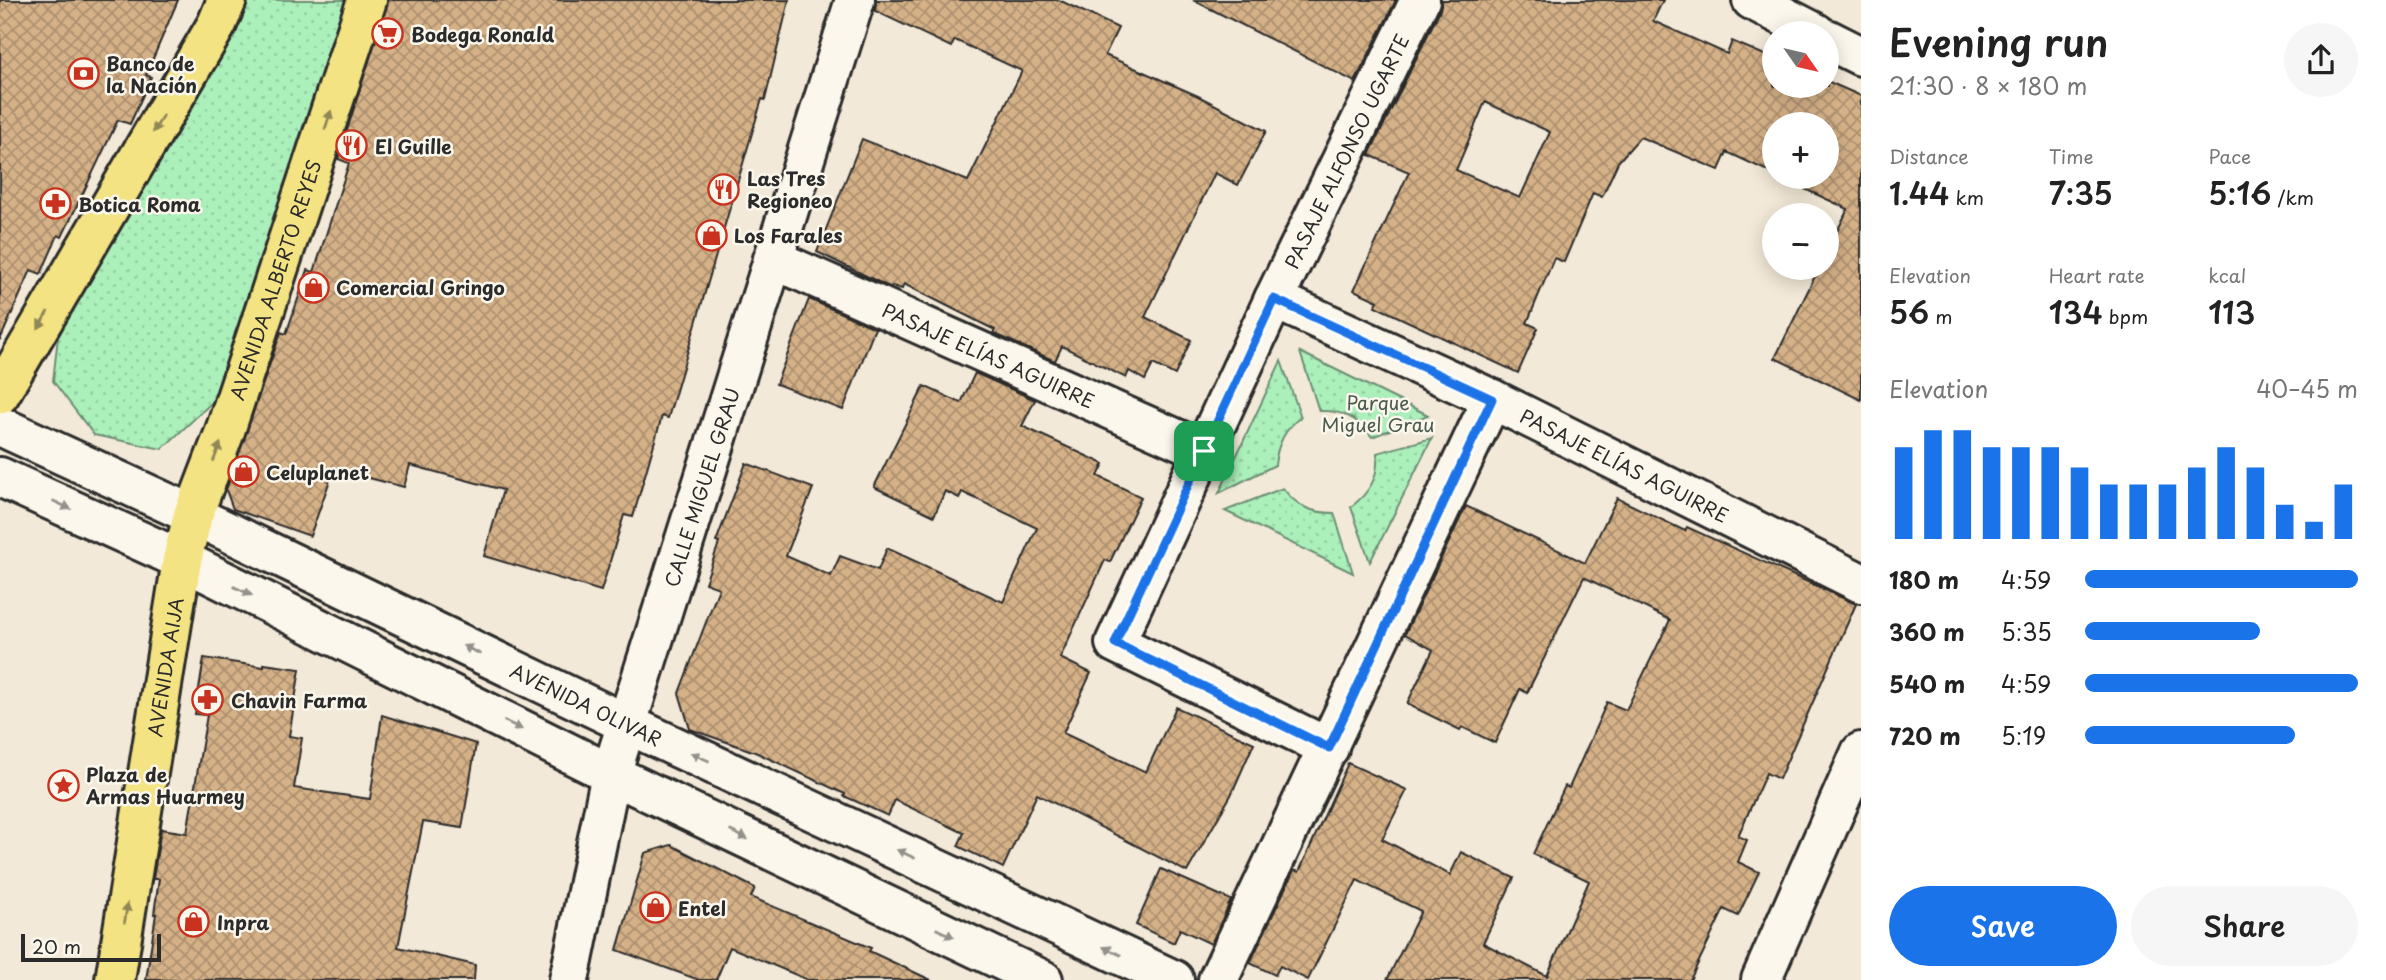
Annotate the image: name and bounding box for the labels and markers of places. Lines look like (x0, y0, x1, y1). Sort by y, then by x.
supermarket icon: Bodega Ronald (371, 17, 405, 51)
place label: Bodega Ronald (411, 20, 555, 48)
place label: Banco de la Nación (106, 49, 197, 99)
bank icon: Banco de la Nación (66, 57, 100, 91)
restaurant icon: El Guille (335, 129, 369, 163)
place label: El Guille (375, 132, 452, 160)
place label: Las Tres Regioneo (747, 164, 832, 214)
restaurant icon: Las Tres Regioneo (707, 172, 741, 206)
pharmacy icon: Botica Roma (38, 187, 72, 221)
place label: Botica Roma (78, 190, 201, 218)
shop icon: Los Farales (694, 218, 728, 252)
place label: Los Farales (734, 221, 843, 249)
shop icon: Comercial Gringo (296, 270, 330, 304)
place label: Comercial Gringo (336, 273, 505, 301)
pin (1174, 421, 1234, 481)
shop icon: Celuplanet (226, 455, 260, 489)
place label: Celuplanet (266, 458, 369, 486)
pharmacy icon: Chavin Farma (191, 683, 225, 717)
place label: Chavin Farma (231, 686, 367, 714)
place label: Plaza de Armas Huarmey (85, 760, 245, 810)
place icon: Plaza de Armas Huarmey (46, 768, 80, 802)
shop icon: Entel (638, 891, 672, 925)
place label: Entel (678, 894, 726, 922)
shop icon: Inpra (177, 905, 211, 939)
place label: Inpra (217, 908, 269, 936)

